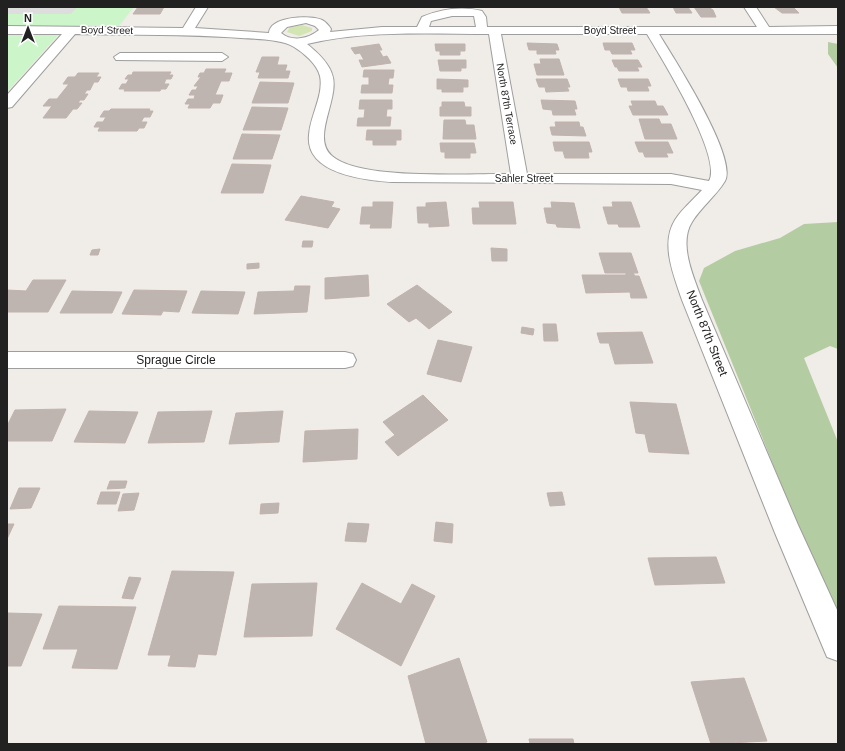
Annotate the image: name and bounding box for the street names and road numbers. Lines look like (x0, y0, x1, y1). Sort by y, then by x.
street label: Boyd Street (81, 24, 133, 36)
street label: Boyd Street (584, 25, 636, 36)
street label: North 87th Terrace (494, 62, 520, 146)
street label: Sahler Street (495, 173, 553, 184)
street label: North 87th Street (683, 288, 731, 379)
street label: Sprague Circle (136, 353, 216, 367)

